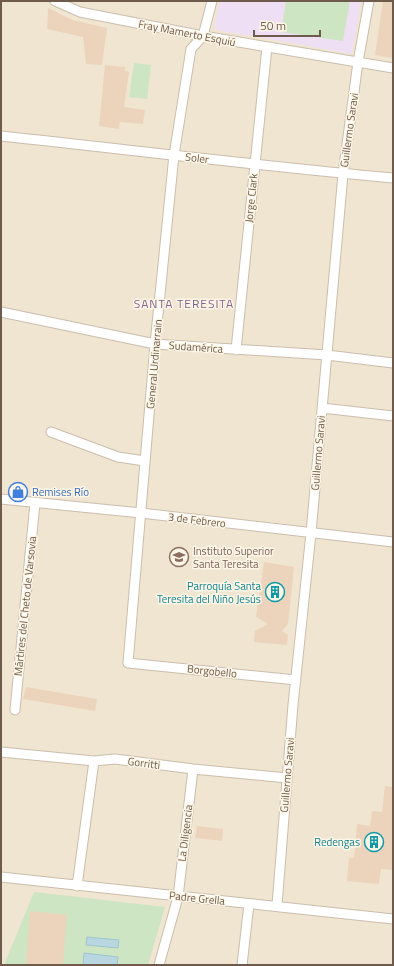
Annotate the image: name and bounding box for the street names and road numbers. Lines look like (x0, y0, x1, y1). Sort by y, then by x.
street label: Fray Mamerto Esquiú (137, 16, 237, 50)
street label: Guillermo Saravi (336, 92, 362, 168)
street label: Soler (184, 149, 210, 167)
street label: Jorge Clark (240, 172, 262, 223)
street label: General Urdinarrain (142, 318, 166, 409)
street label: Sudamérica (168, 337, 224, 357)
street label: Guillermo Saravi (307, 415, 329, 491)
street label: 3 de Febrero (167, 509, 227, 532)
street label: Mártires del Cheto de Varsovia (10, 535, 40, 677)
street label: Borgobello (186, 660, 238, 682)
street label: Guillermo Saravi (276, 737, 298, 813)
street label: Gorritti (127, 753, 161, 773)
street label: La Diligencia (174, 803, 197, 863)
street label: Padre Grella (168, 887, 226, 909)

